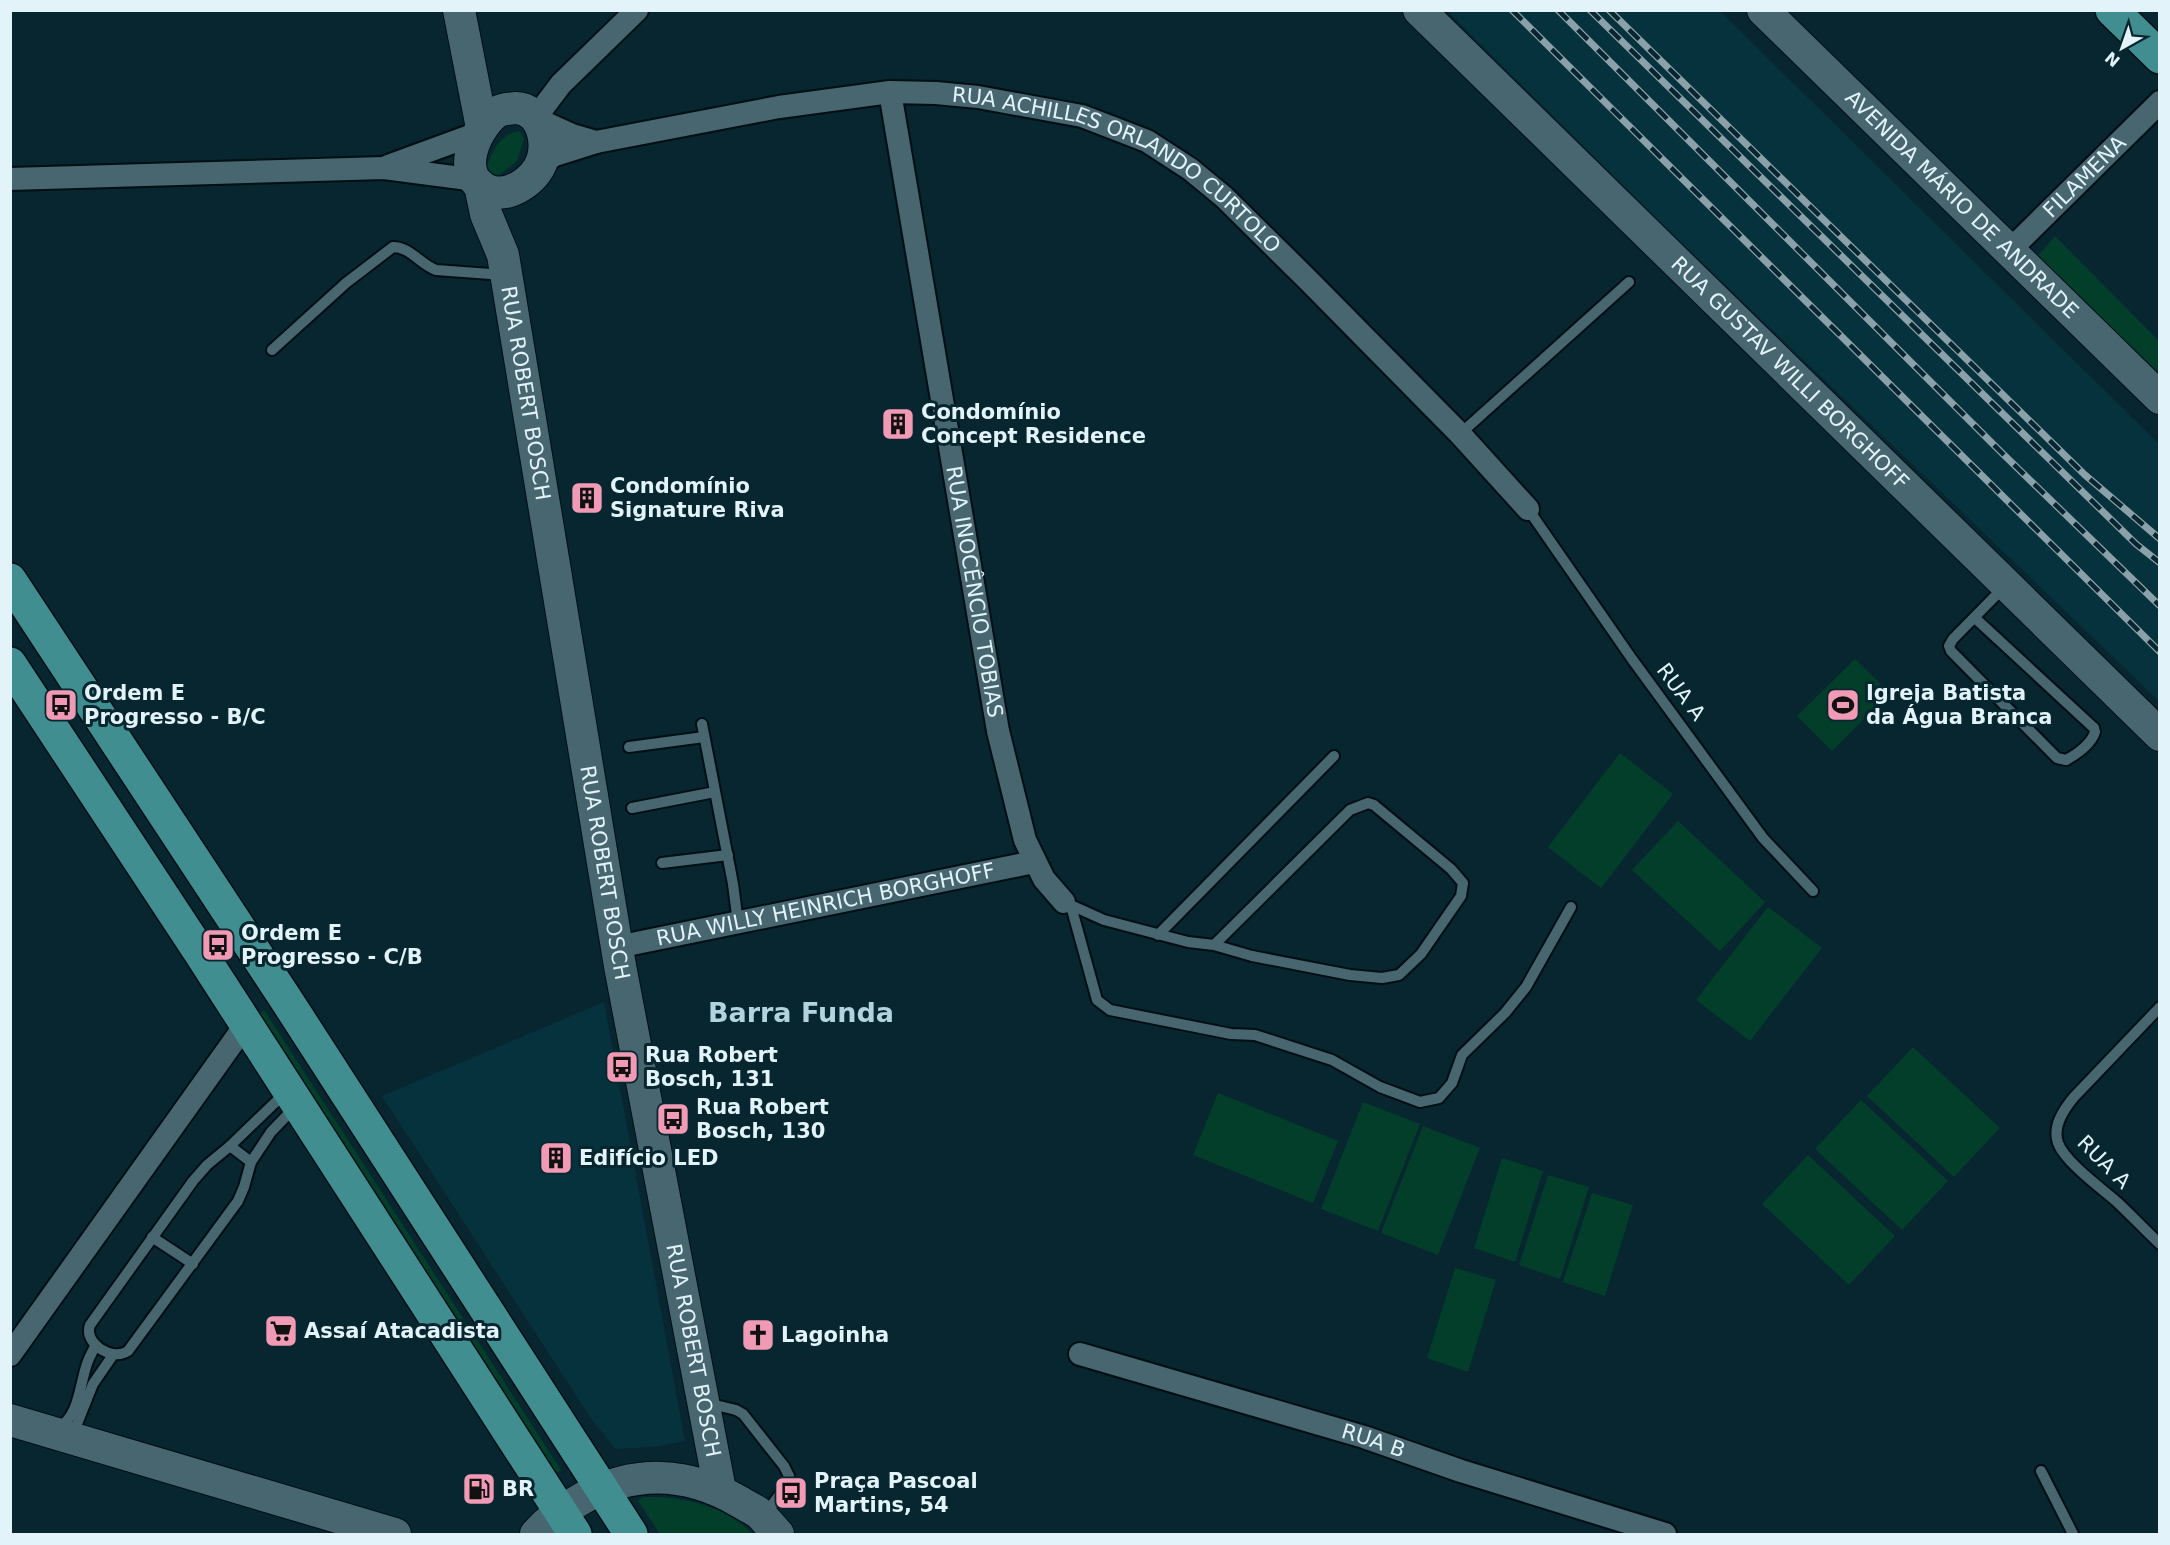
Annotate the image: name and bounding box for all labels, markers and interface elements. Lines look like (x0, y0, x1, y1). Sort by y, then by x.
north arrow (2092, 18, 2152, 78)
text: N (2101, 48, 2124, 71)
street label: RUA ACHILLES ORLANDO CURTOLO (951, 83, 1285, 258)
street label: AVENIDA MÁRIO DE ANDRADE (1840, 85, 2083, 323)
street label: FILAMENA (2038, 130, 2131, 222)
street label: RUA GUSTAV WILLI BORGHOFF (1666, 252, 1914, 494)
street label: RUA ROBERT BOSCH (496, 284, 555, 502)
place label: Condomínio Concept Residence (921, 400, 1146, 448)
building icon: Condomínio Concept Residence (880, 406, 916, 442)
street label: RUA INOCÊNCIO TOBIAS (941, 464, 1008, 720)
place label: Condomínio Signature Riva (610, 474, 785, 522)
building icon: Condomínio Signature Riva (569, 480, 605, 516)
street label: RUA A (1652, 659, 1711, 726)
place label: Ordem E Progresso - B/C (84, 681, 266, 729)
place label: Igreja Batista da Água Branca (1866, 681, 2052, 729)
bus stop icon: Ordem E Progresso - B/C (43, 687, 79, 723)
sports icon: Igreja Batista da Água Branca (1825, 687, 1861, 723)
street label: RUA ROBERT BOSCH (575, 764, 634, 982)
street label: RUA WILLY HEINRICH BORGHOFF (654, 858, 997, 951)
place label: Ordem E Progresso - C/B (241, 921, 423, 969)
bus stop icon: Ordem E Progresso - C/B (200, 927, 236, 963)
district label: Barra Funda (708, 997, 894, 1028)
place label: Rua Robert Bosch, 131 (645, 1043, 778, 1091)
bus stop icon: Rua Robert Bosch, 131 (604, 1049, 640, 1085)
place label: Rua Robert Bosch, 130 (696, 1095, 829, 1143)
bus stop icon: Rua Robert Bosch, 130 (655, 1101, 691, 1137)
street label: RUA A (2072, 1130, 2136, 1194)
building icon: Edifício LED (538, 1140, 574, 1176)
place label: Edifício LED (579, 1146, 718, 1170)
street label: RUA ROBERT BOSCH (661, 1242, 725, 1459)
supermarket icon: Assaí Atacadista (263, 1313, 299, 1349)
church icon: Lagoinha (740, 1317, 776, 1353)
place label: Assaí Atacadista (304, 1319, 500, 1343)
place label: Lagoinha (781, 1323, 889, 1347)
street label: RUA B (1339, 1419, 1408, 1462)
place label: Praça Pascoal Martins, 54 (814, 1469, 978, 1517)
fuel station icon: BR (461, 1471, 497, 1507)
bus stop icon: Praça Pascoal Martins, 54 (773, 1475, 809, 1511)
place label: BR (502, 1477, 534, 1501)

